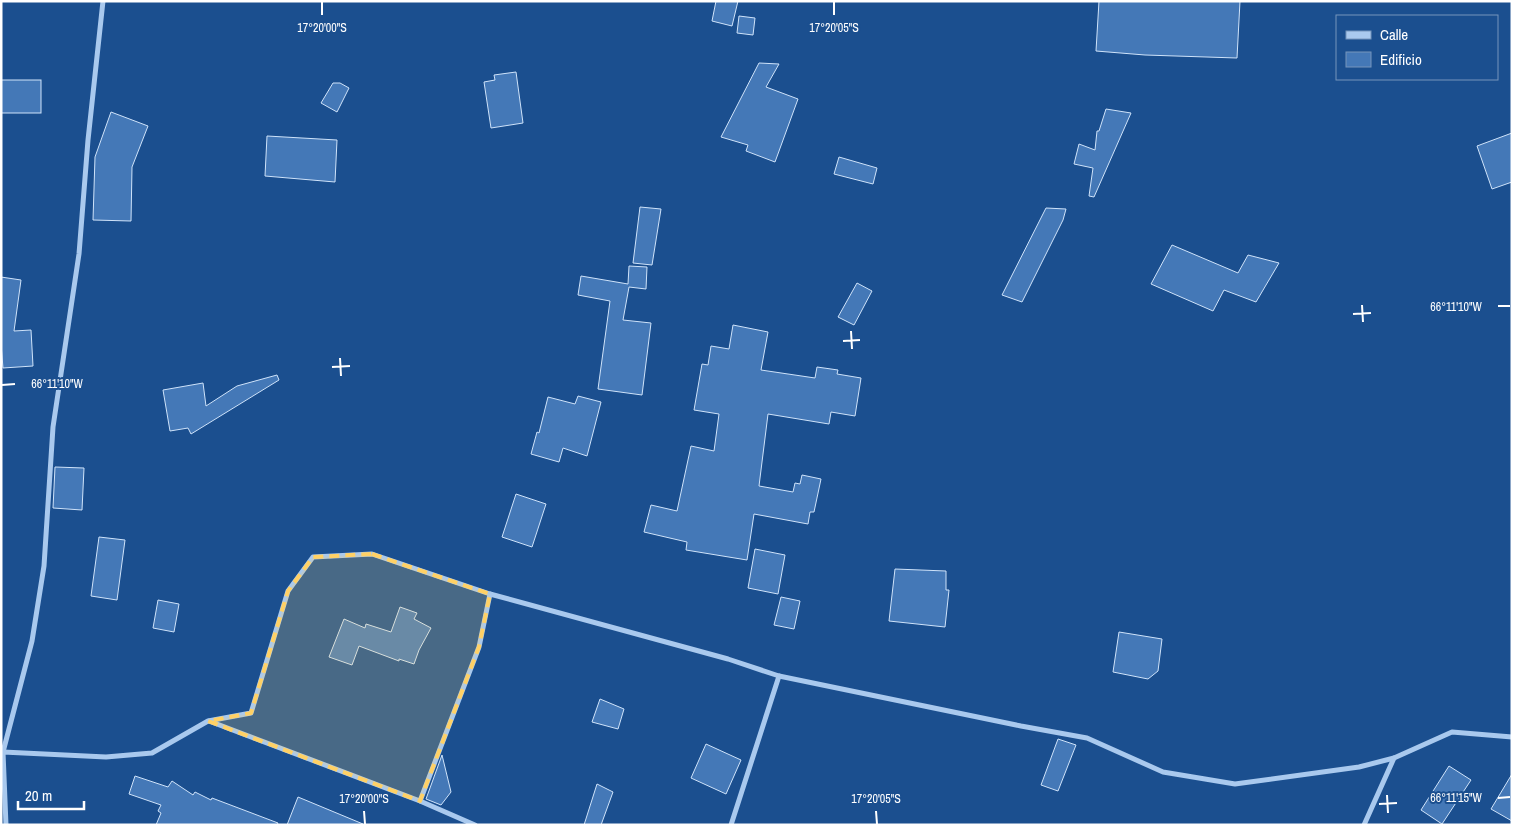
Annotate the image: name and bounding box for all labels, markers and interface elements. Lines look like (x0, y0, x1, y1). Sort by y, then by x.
legend (1336, 15, 1498, 80)
text: 17°20'00"S (297, 20, 347, 36)
text: 17°20'05"S (809, 20, 859, 36)
text: Calle (1380, 24, 1408, 45)
text: Edificio (1380, 49, 1422, 70)
text: 66°11'10"W (1430, 299, 1482, 315)
text: 66°11'10"W (31, 376, 83, 392)
scale bar (18, 778, 84, 810)
text: 20 m (25, 785, 52, 806)
text: 66°11'15"W (1430, 790, 1482, 806)
text: 17°20'00"S (339, 791, 389, 807)
text: 17°20'05"S (851, 791, 901, 807)

